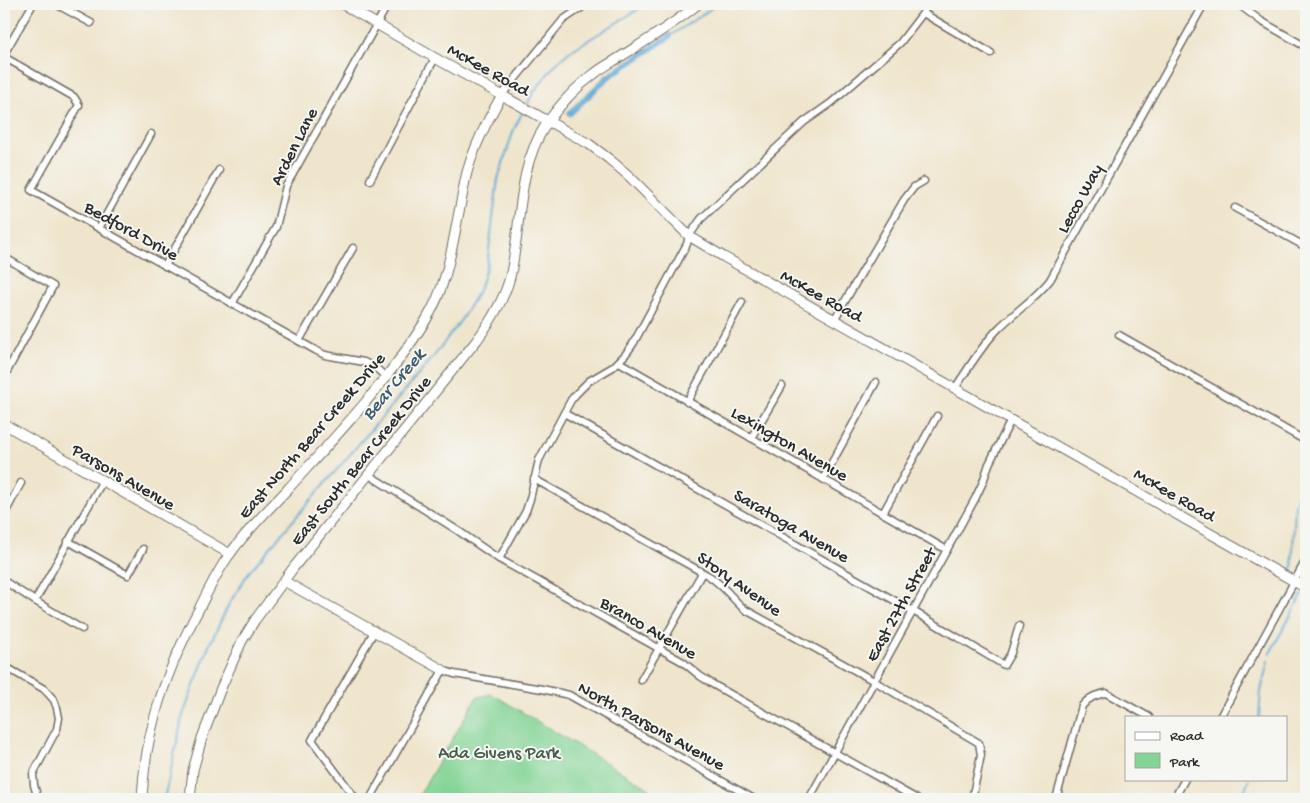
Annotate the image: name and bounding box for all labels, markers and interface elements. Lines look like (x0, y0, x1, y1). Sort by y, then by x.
street label: McKee Road (443, 40, 534, 103)
street label: Arden Lane (267, 104, 324, 189)
street label: Lecco Way (1054, 161, 1109, 237)
street label: Bedford Drive (79, 197, 182, 267)
street label: McKee Road (776, 266, 867, 329)
water label: Bear Creek (358, 344, 432, 426)
street label: East North Bear Creek Drive (235, 349, 391, 524)
street label: East South Bear Creek Drive (287, 372, 437, 551)
street label: Lexington Avenue (726, 403, 852, 488)
street label: Parsons Avenue (66, 440, 179, 517)
street label: McKee Road (1129, 464, 1220, 529)
street label: Saratoga Avenue (729, 486, 853, 569)
street label: East 27th Street (862, 543, 943, 666)
street label: Story Avenue (692, 548, 786, 622)
street label: Branco Avenue (595, 593, 700, 666)
street label: North Parsons Avenue (574, 678, 728, 777)
legend (1125, 716, 1288, 780)
text: Road (1170, 728, 1204, 746)
park label: Ada Givens Park (438, 744, 562, 765)
text: Park (1169, 754, 1200, 772)

